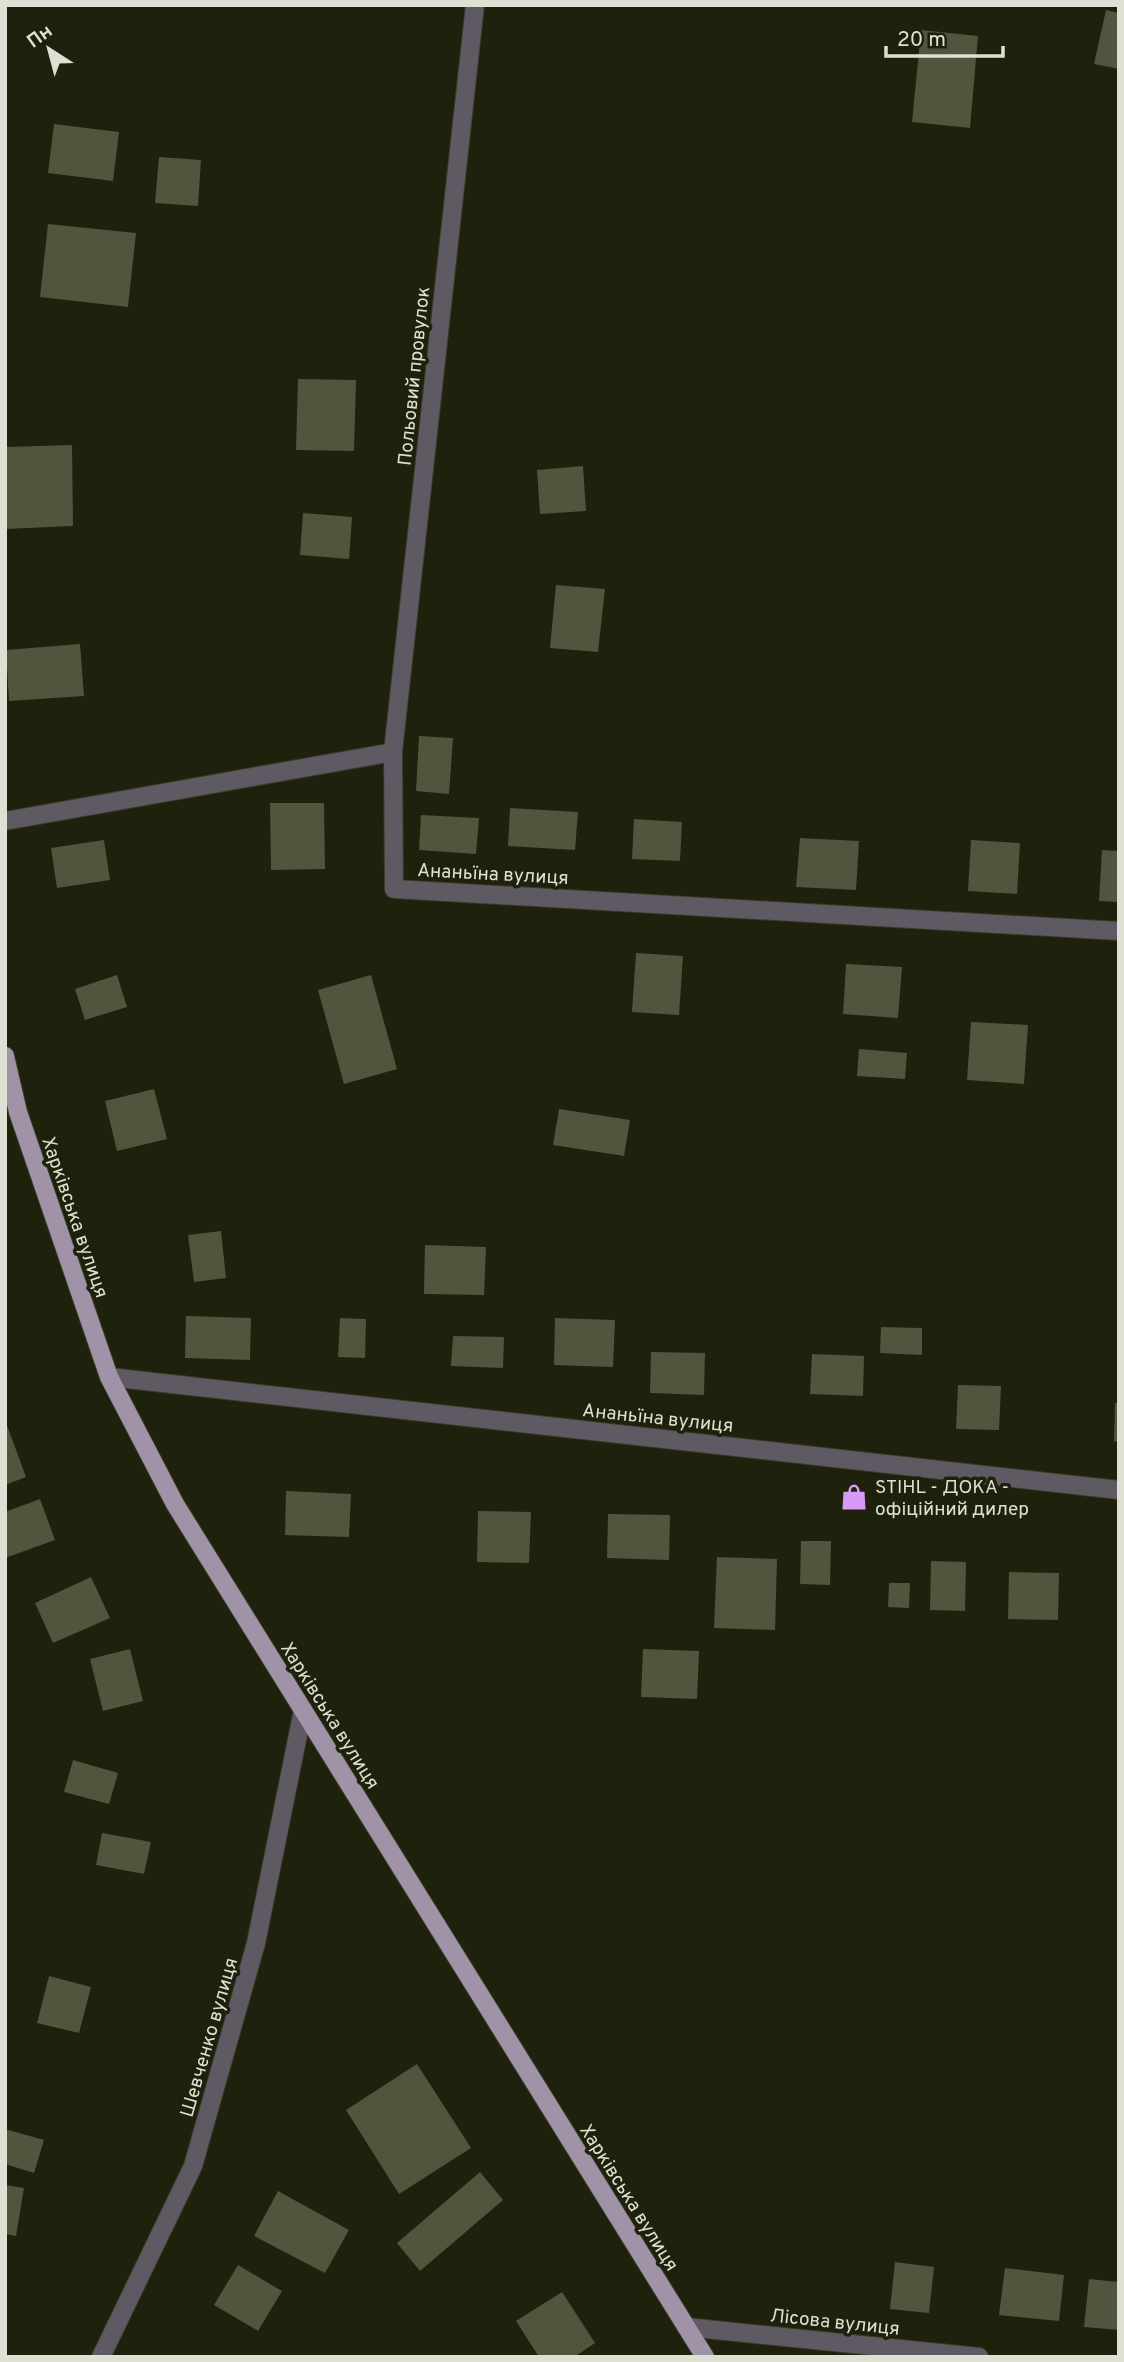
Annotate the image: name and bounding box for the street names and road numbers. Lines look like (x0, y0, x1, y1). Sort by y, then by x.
street label: Польовий провулок (394, 285, 436, 467)
street label: Ананьїна вулиця (417, 859, 569, 891)
street label: Харківська вулиця (35, 1134, 113, 1301)
street label: Ананьїна вулиця (581, 1399, 734, 1439)
street label: Харківська вулиця (274, 1638, 384, 1794)
street label: Шевченко вулиця (176, 1955, 244, 2120)
street label: Харківська вулиця (573, 2120, 683, 2276)
street label: Лісова вулиця (769, 2304, 901, 2342)

